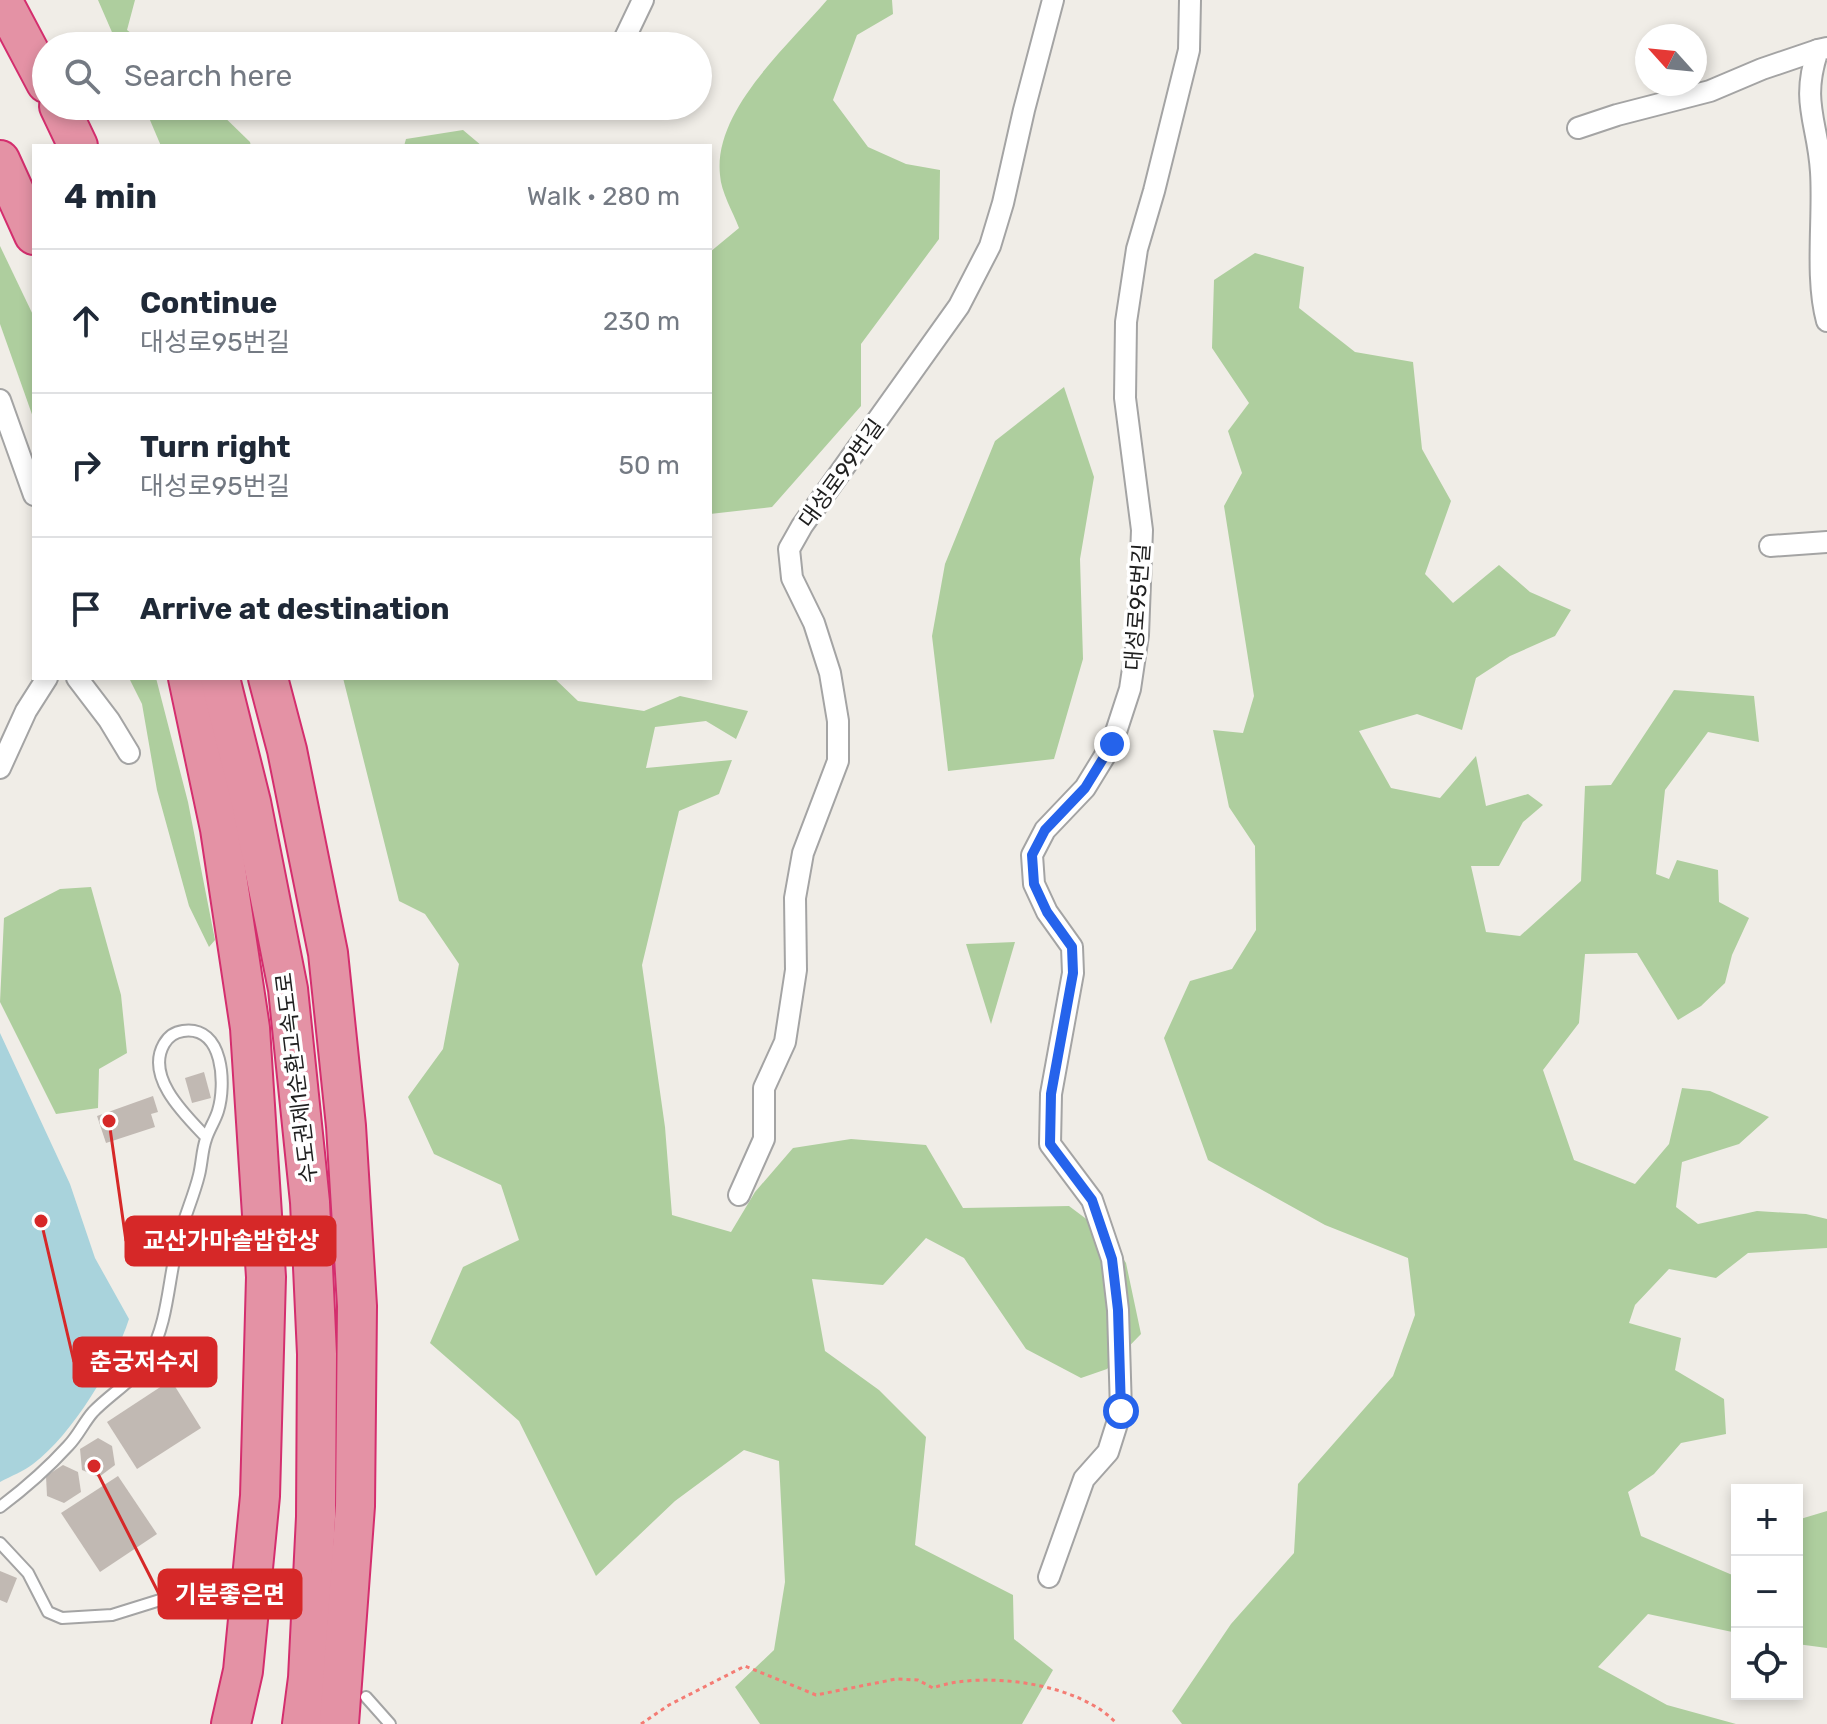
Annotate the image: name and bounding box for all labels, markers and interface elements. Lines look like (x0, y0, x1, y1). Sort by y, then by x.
north arrow (1635, 24, 1707, 96)
search box (32, 32, 712, 120)
icon: search (60, 54, 104, 98)
text: Search here (124, 58, 292, 94)
text: 4 min (64, 176, 157, 217)
text: Walk · 280 m (527, 181, 680, 212)
text: Continue (140, 285, 277, 321)
icon: ahead (64, 299, 108, 343)
text: 230 m (603, 306, 680, 337)
text: 대성로95번길 (140, 327, 290, 358)
street label: 대성로99번길 (793, 414, 890, 533)
text: Turn right (140, 429, 291, 465)
icon: right (64, 443, 108, 487)
text: 50 m (619, 450, 680, 481)
text: 대성로95번길 (140, 471, 290, 502)
street label: 대성로95번길 (1120, 543, 1155, 671)
icon: arrive (64, 587, 108, 631)
text: Arrive at destination (140, 591, 450, 627)
route end (1094, 726, 1130, 762)
street label: 수도권제1순환고속도로 (270, 971, 323, 1185)
callout: 교산가마솥밥한상 (126, 1217, 335, 1265)
text: 교산가마솥밥한상 (143, 1227, 319, 1255)
callout: 춘궁저수지 (74, 1338, 216, 1386)
text: 춘궁저수지 (90, 1348, 200, 1376)
route start (1103, 1393, 1139, 1429)
map controls (1731, 1484, 1803, 1700)
button: + (1731, 1484, 1803, 1556)
button: − (1731, 1556, 1803, 1628)
callout: 기분좋은면 (159, 1570, 301, 1618)
text: 기분좋은면 (175, 1581, 285, 1609)
button: locate (1731, 1628, 1803, 1700)

